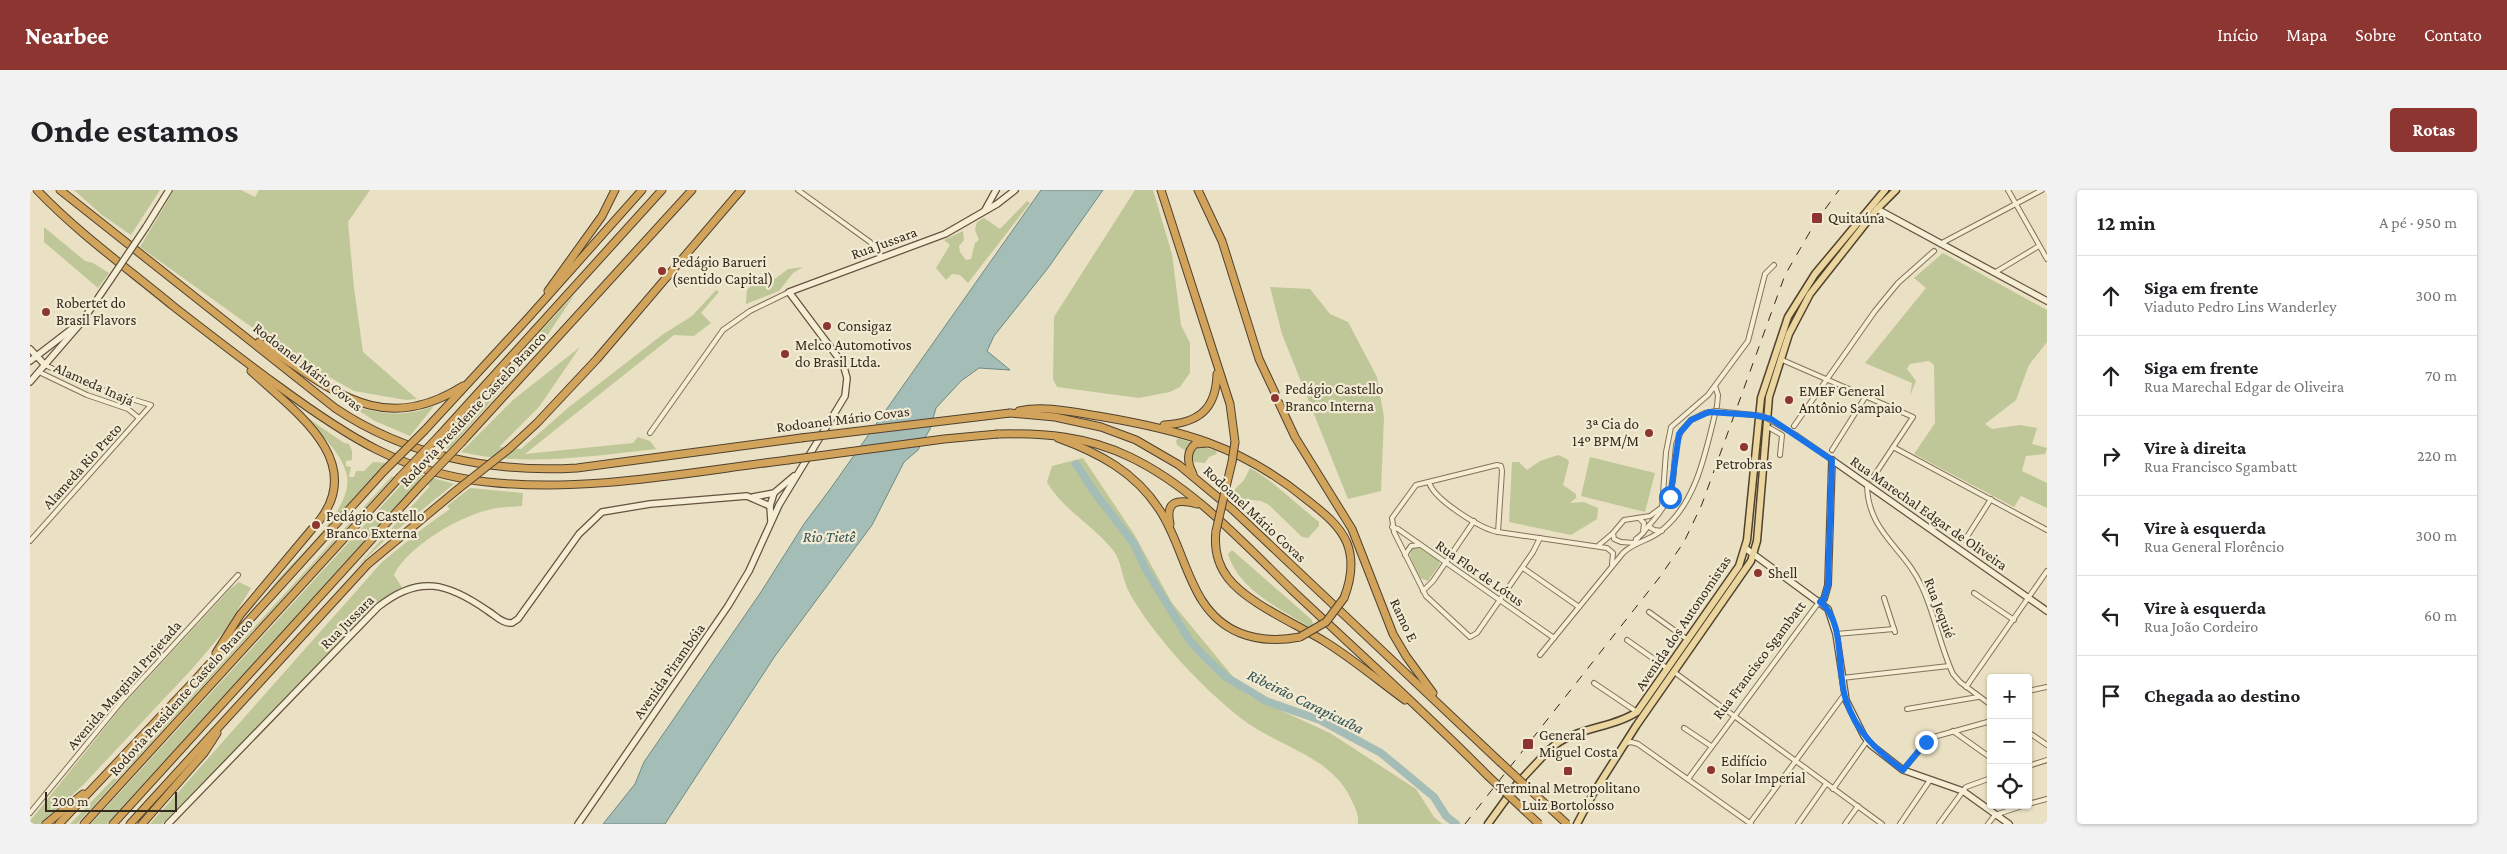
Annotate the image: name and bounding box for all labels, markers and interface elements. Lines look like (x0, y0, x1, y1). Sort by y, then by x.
text: Nearbee (25, 22, 109, 49)
text: Início (2217, 25, 2258, 45)
text: Mapa (2286, 25, 2327, 45)
text: Sobre (2355, 25, 2396, 45)
text: Contato (2424, 25, 2482, 45)
button: Rotas (2390, 108, 2477, 152)
text: Onde estamos (30, 111, 239, 150)
place label: Quitaúna (1828, 210, 1885, 226)
marker: Quitaúna (1810, 211, 1824, 225)
text: 12 min (2097, 211, 2156, 235)
text: A pé · 950 m (2379, 214, 2457, 231)
street label: Rua Jussara (849, 224, 920, 263)
place label: Pedágio Barueri (sentido Capital) (672, 254, 773, 288)
marker: Pedágio Barueri (sentido Capital) (656, 265, 668, 277)
text: Siga em frente (2144, 277, 2258, 298)
icon: ahead (2097, 282, 2125, 310)
text: 300 m (2415, 287, 2457, 304)
place label: Robertet do Brasil Flavors (56, 295, 136, 328)
text: Viaduto Pedro Lins Wanderley (2144, 298, 2337, 315)
marker: Robertet do Brasil Flavors (40, 306, 52, 318)
place label: Consigaz (837, 318, 892, 335)
street label: Rodoanel Mário Covas (250, 319, 366, 415)
marker: Consigaz (821, 320, 833, 332)
street label: Rodovia Presidente Castelo Branco (397, 328, 549, 490)
place label: Melco Automotivos do Brasil Ltda. (795, 337, 912, 370)
marker: Melco Automotivos do Brasil Ltda. (779, 348, 791, 360)
text: Siga em frente (2144, 357, 2258, 378)
street label: Alameda Inajá (51, 359, 137, 410)
icon: ahead (2097, 362, 2125, 390)
text: 70 m (2425, 367, 2457, 384)
text: Rua Marechal Edgar de Oliveira (2144, 378, 2344, 395)
place label: Pedágio Castello Branco Interna (1285, 381, 1383, 414)
place label: EMEF General Antônio Sampaio (1799, 383, 1902, 417)
marker: Pedágio Castello Branco Interna (1269, 392, 1281, 404)
marker: EMEF General Antônio Sampaio (1783, 394, 1795, 406)
street label: Rodoanel Mário Covas (776, 403, 911, 435)
place label: 3ª Cia do 14º BPM/M (1572, 416, 1639, 449)
street label: Alameda Rio Preto (39, 420, 125, 512)
marker: 3ª Cia do 14º BPM/M (1643, 427, 1655, 439)
text: Vire à direita (2144, 437, 2246, 458)
marker: Petrobras (1738, 441, 1750, 453)
icon: right (2097, 442, 2125, 470)
text: 220 m (2417, 447, 2457, 464)
street label: Rua Marechal Edgar de Oliveira (1847, 453, 2010, 574)
place label: Petrobras (1716, 456, 1773, 472)
text: Rua Francisco Sgambatt (2144, 458, 2297, 475)
street label: Rodoanel Mário Covas (1201, 462, 1310, 566)
route start (1659, 486, 1682, 509)
place label: Pedágio Castello Branco Externa (326, 508, 424, 541)
text: Vire à esquerda (2144, 517, 2266, 538)
marker: Pedágio Castello Branco Externa (310, 519, 322, 531)
icon: left (2097, 522, 2125, 550)
text: 300 m (2415, 527, 2457, 544)
water label: Rio Tietê (803, 528, 856, 545)
street label: Rua Flor de Lótus (1433, 537, 1527, 609)
text: Rua General Florêncio (2144, 538, 2284, 555)
street label: Avenida dos Autonomistas (1632, 553, 1734, 693)
place label: Shell (1768, 565, 1798, 581)
marker: Shell (1752, 567, 1764, 579)
street label: Rua Jequié (1920, 576, 1959, 641)
street label: Rua Jussara (317, 592, 378, 653)
street label: Ramo E (1387, 596, 1421, 644)
street label: Rua Francisco Sgambatt (1709, 597, 1810, 723)
text: Vire à esquerda (2144, 597, 2266, 618)
icon: left (2097, 602, 2125, 630)
text: 60 m (2424, 607, 2457, 624)
street label: Rodovia Presidente Castelo Branco (106, 615, 256, 779)
street label: Avenida Marginal Projetada (64, 617, 185, 753)
text: Rua João Cordeiro (2144, 618, 2258, 635)
street label: Avenida Pirambóia (630, 620, 708, 722)
water label: Ribeirão Carapicuíba (1244, 666, 1367, 738)
map controls (1987, 674, 2032, 809)
button: + (1987, 674, 2032, 719)
icon: arrive (2097, 682, 2125, 710)
text: Chegada ao destino (2144, 685, 2300, 706)
button: − (1987, 719, 2032, 764)
place label: General Miguel Costa (1539, 727, 1618, 761)
route end (1915, 731, 1938, 754)
marker: General Miguel Costa (1521, 737, 1535, 751)
place label: Edifício Solar Imperial (1721, 753, 1806, 787)
marker: Edifício Solar Imperial (1705, 764, 1717, 776)
button: locate (1987, 764, 2032, 809)
marker: Terminal Metropolitano Luiz Bortolosso (1562, 765, 1574, 777)
place label: Terminal Metropolitano Luiz Bortolosso (1496, 780, 1640, 813)
scale bar (45, 789, 178, 812)
text: 200 m (52, 793, 88, 809)

